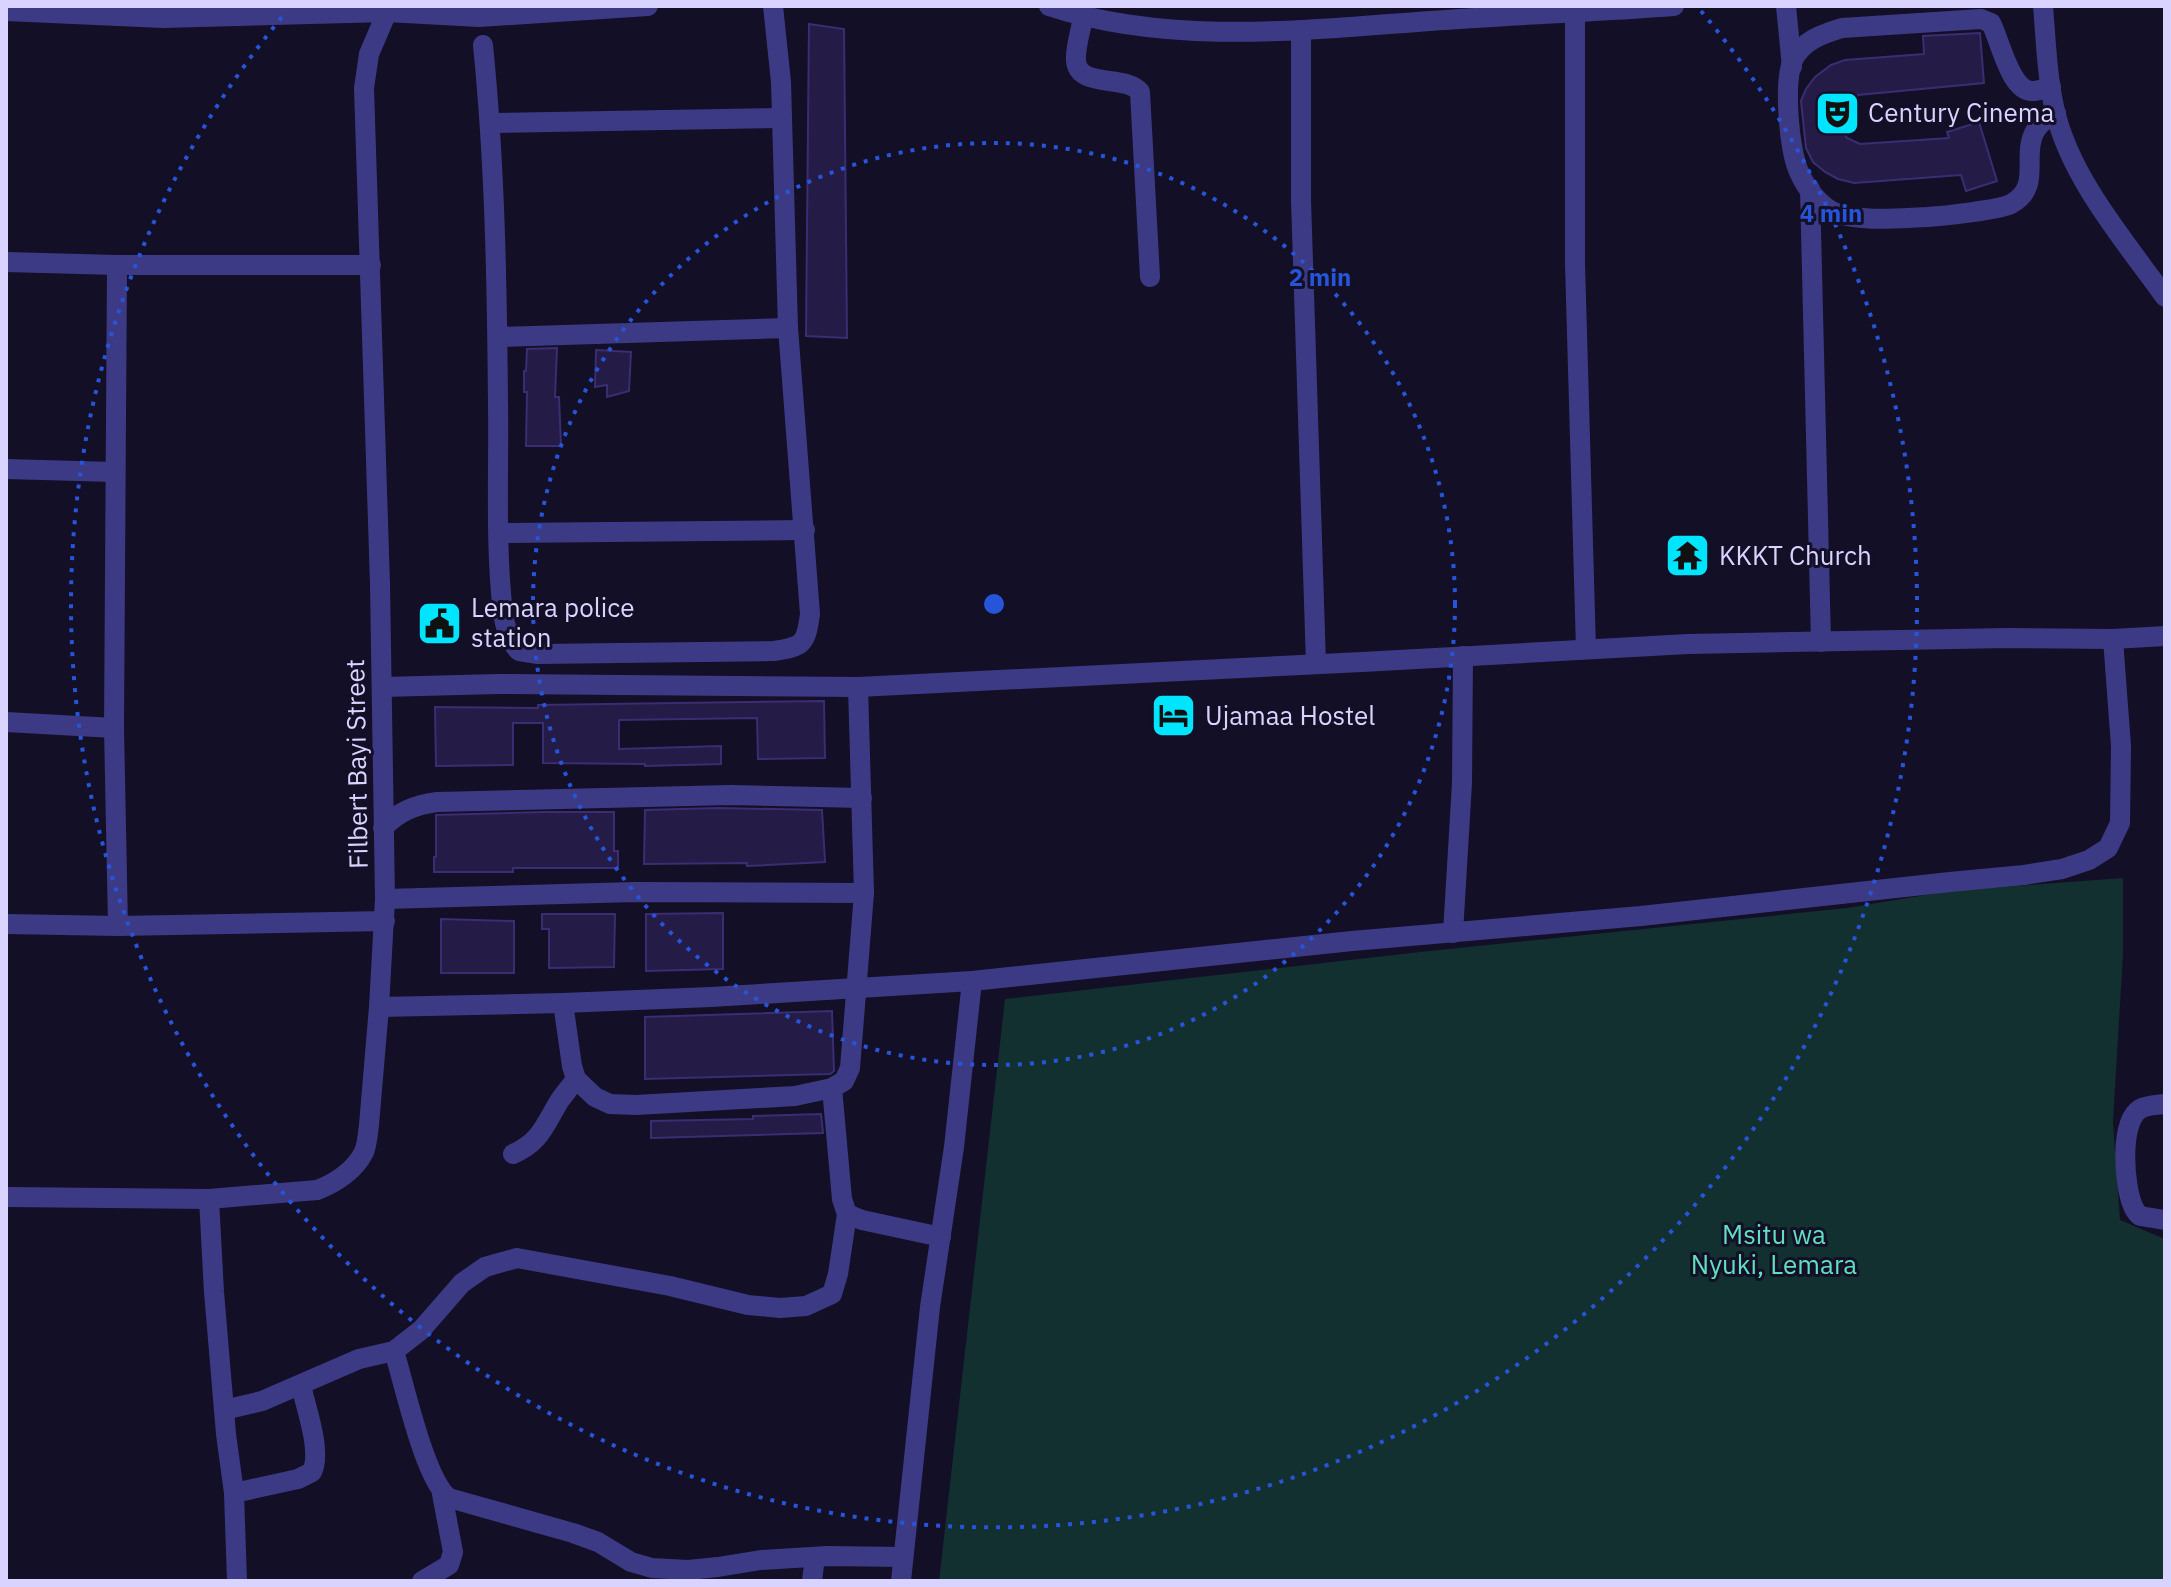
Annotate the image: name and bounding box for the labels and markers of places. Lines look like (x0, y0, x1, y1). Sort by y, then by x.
theatre icon: Century Cinema (1813, 89, 1861, 137)
place label: Century Cinema (1868, 95, 2054, 129)
temple icon: KKKT Church (1664, 532, 1712, 580)
place label: KKKT Church (1719, 538, 1872, 572)
place label: Lemara police station (471, 590, 635, 654)
centre of rings (980, 590, 1008, 618)
public building icon: Lemara police station (416, 599, 464, 647)
hotel icon: Ujamaa Hostel (1150, 692, 1198, 740)
place label: Ujamaa Hostel (1205, 698, 1375, 732)

